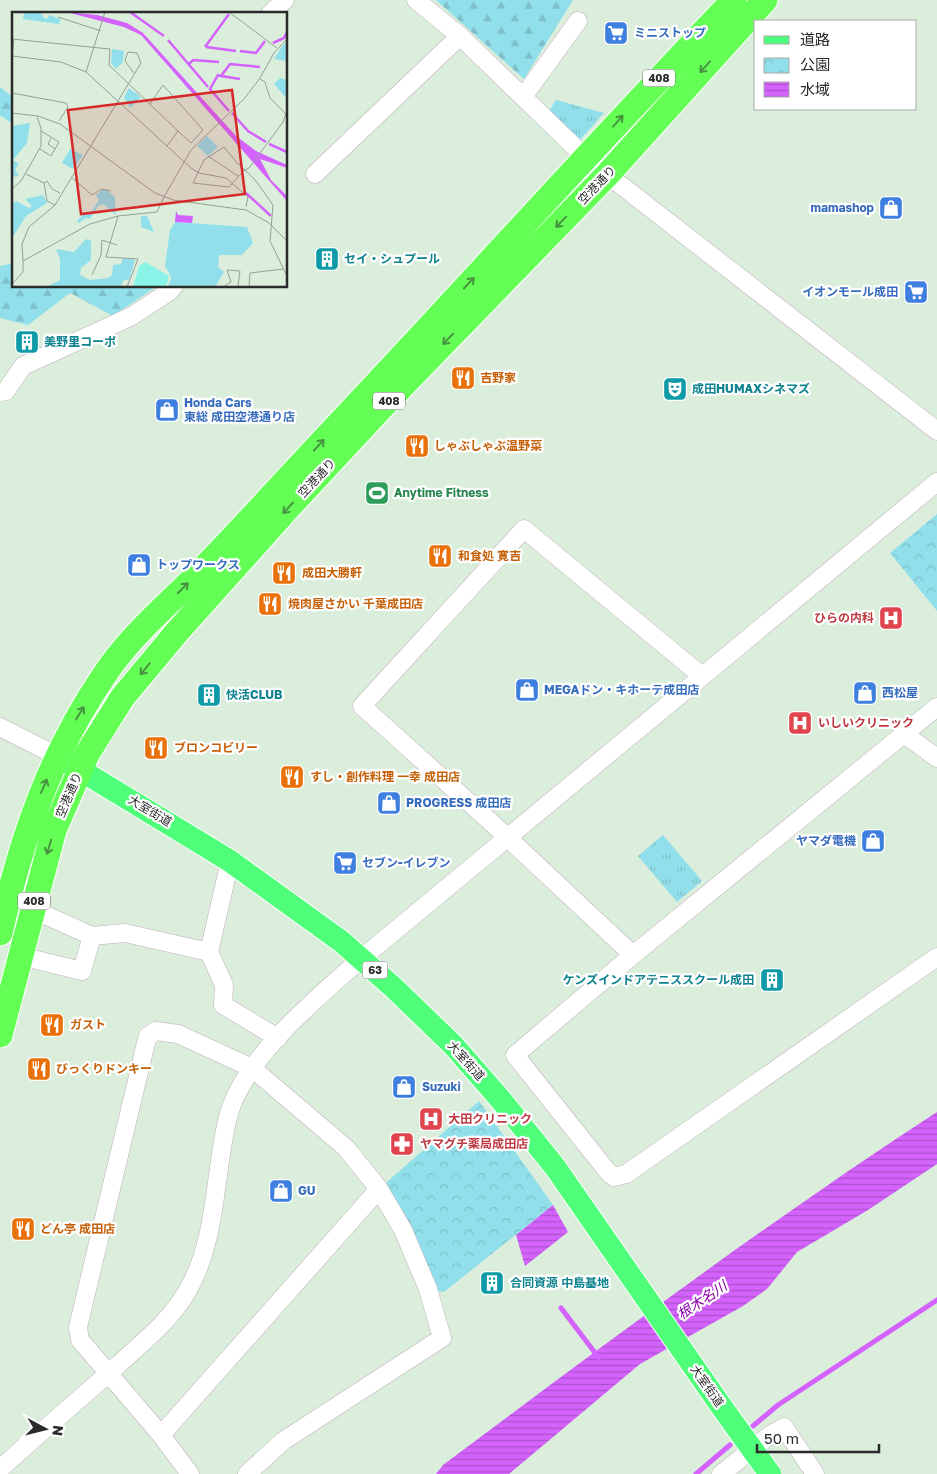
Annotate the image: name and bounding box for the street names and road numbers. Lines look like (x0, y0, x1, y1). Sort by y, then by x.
road number: 408 (643, 70, 675, 86)
street label: 空港通り (575, 162, 619, 207)
road number: 408 (373, 392, 405, 410)
street label: 空港通り (295, 455, 338, 500)
street label: 空港通り (52, 770, 85, 820)
street label: 大室街道 (126, 792, 175, 829)
road number: 408 (18, 892, 50, 909)
road number: 63 (362, 962, 388, 978)
street label: 大室街道 (445, 1038, 488, 1084)
street label: 大室街道 (687, 1362, 727, 1410)

